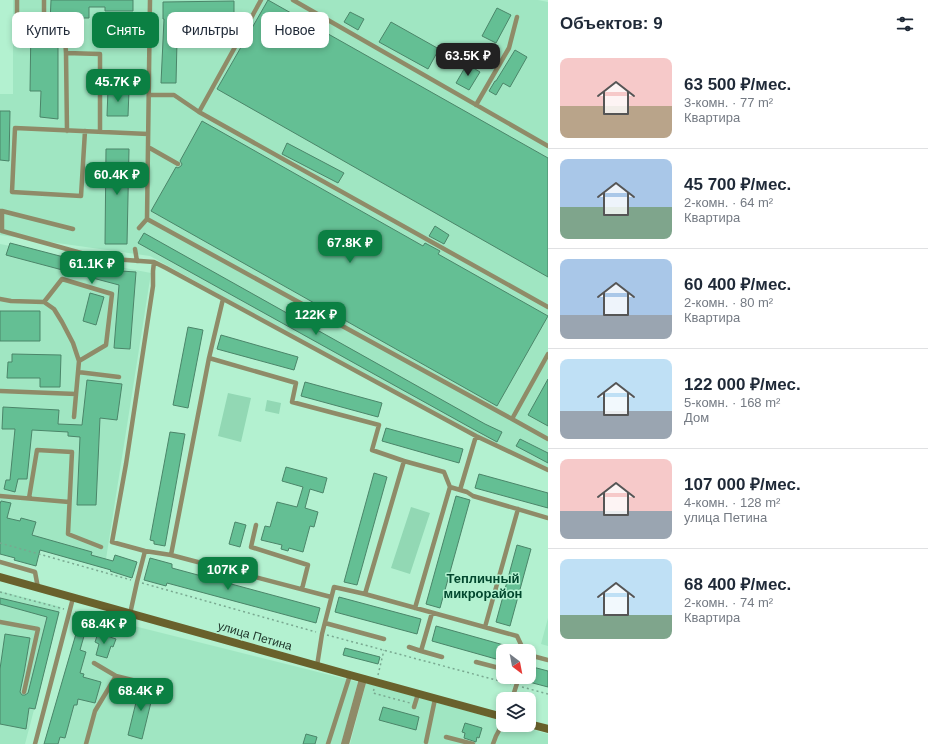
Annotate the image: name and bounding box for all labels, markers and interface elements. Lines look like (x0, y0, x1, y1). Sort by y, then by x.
chip: Купить (12, 12, 84, 48)
chip: Снять (92, 12, 159, 48)
chip: Фильтры (167, 12, 253, 48)
chip: Новое (261, 12, 329, 48)
icon: filters (894, 13, 916, 35)
text: Объектов: 9 (560, 14, 663, 33)
pin: 63.5K ₽ (431, 43, 505, 77)
text: 63.5K ₽ (445, 48, 491, 63)
pin: 45.7K ₽ (81, 69, 155, 103)
text: 45.7K ₽ (95, 74, 141, 89)
icon: home (592, 74, 640, 122)
text: 63 500 ₽/мес. (684, 75, 791, 94)
text: 3-комн. · 77 m² (684, 95, 773, 110)
text: Квартира (684, 110, 740, 125)
pin: 60.4K ₽ (80, 162, 154, 196)
text: 60.4K ₽ (94, 167, 140, 182)
icon: home (592, 175, 640, 223)
text: 45 700 ₽/мес. (684, 175, 791, 194)
text: 2-комн. · 64 m² (684, 195, 773, 210)
text: Квартира (684, 210, 740, 225)
pin: 67.8K ₽ (313, 230, 387, 264)
text: 67.8K ₽ (327, 235, 373, 250)
pin: 61.1K ₽ (55, 251, 129, 285)
text: 61.1K ₽ (69, 256, 115, 271)
icon: home (592, 275, 640, 323)
text: 60 400 ₽/мес. (684, 275, 791, 294)
text: 2-комн. · 80 m² (684, 295, 773, 310)
pin: 122K ₽ (283, 302, 349, 336)
text: 122K ₽ (295, 307, 337, 322)
text: Квартира (684, 310, 740, 325)
icon: home (592, 375, 640, 423)
text: 122 000 ₽/мес. (684, 375, 801, 394)
text: 5-комн. · 168 m² (684, 395, 780, 410)
text: Дом (684, 410, 709, 425)
icon: home (592, 475, 640, 523)
text: 107 000 ₽/мес. (684, 475, 801, 494)
text: 4-комн. · 128 m² (684, 495, 780, 510)
text: улица Петина (684, 510, 767, 525)
pin: 107K ₽ (195, 557, 261, 591)
text: 107K ₽ (207, 562, 249, 577)
district label: Тепличный микрорайон (444, 571, 522, 601)
icon: home (592, 575, 640, 623)
text: 68 400 ₽/мес. (684, 575, 791, 594)
text: 2-комн. · 74 m² (684, 595, 773, 610)
text: Квартира (684, 610, 740, 625)
pin: 68.4K ₽ (67, 611, 141, 645)
text: 68.4K ₽ (81, 616, 127, 631)
street label: улица Петина (216, 619, 294, 653)
north arrow (496, 644, 536, 684)
map controls (496, 644, 536, 732)
pin: 68.4K ₽ (104, 678, 178, 712)
text: 68.4K ₽ (118, 683, 164, 698)
button: layers (496, 692, 536, 732)

